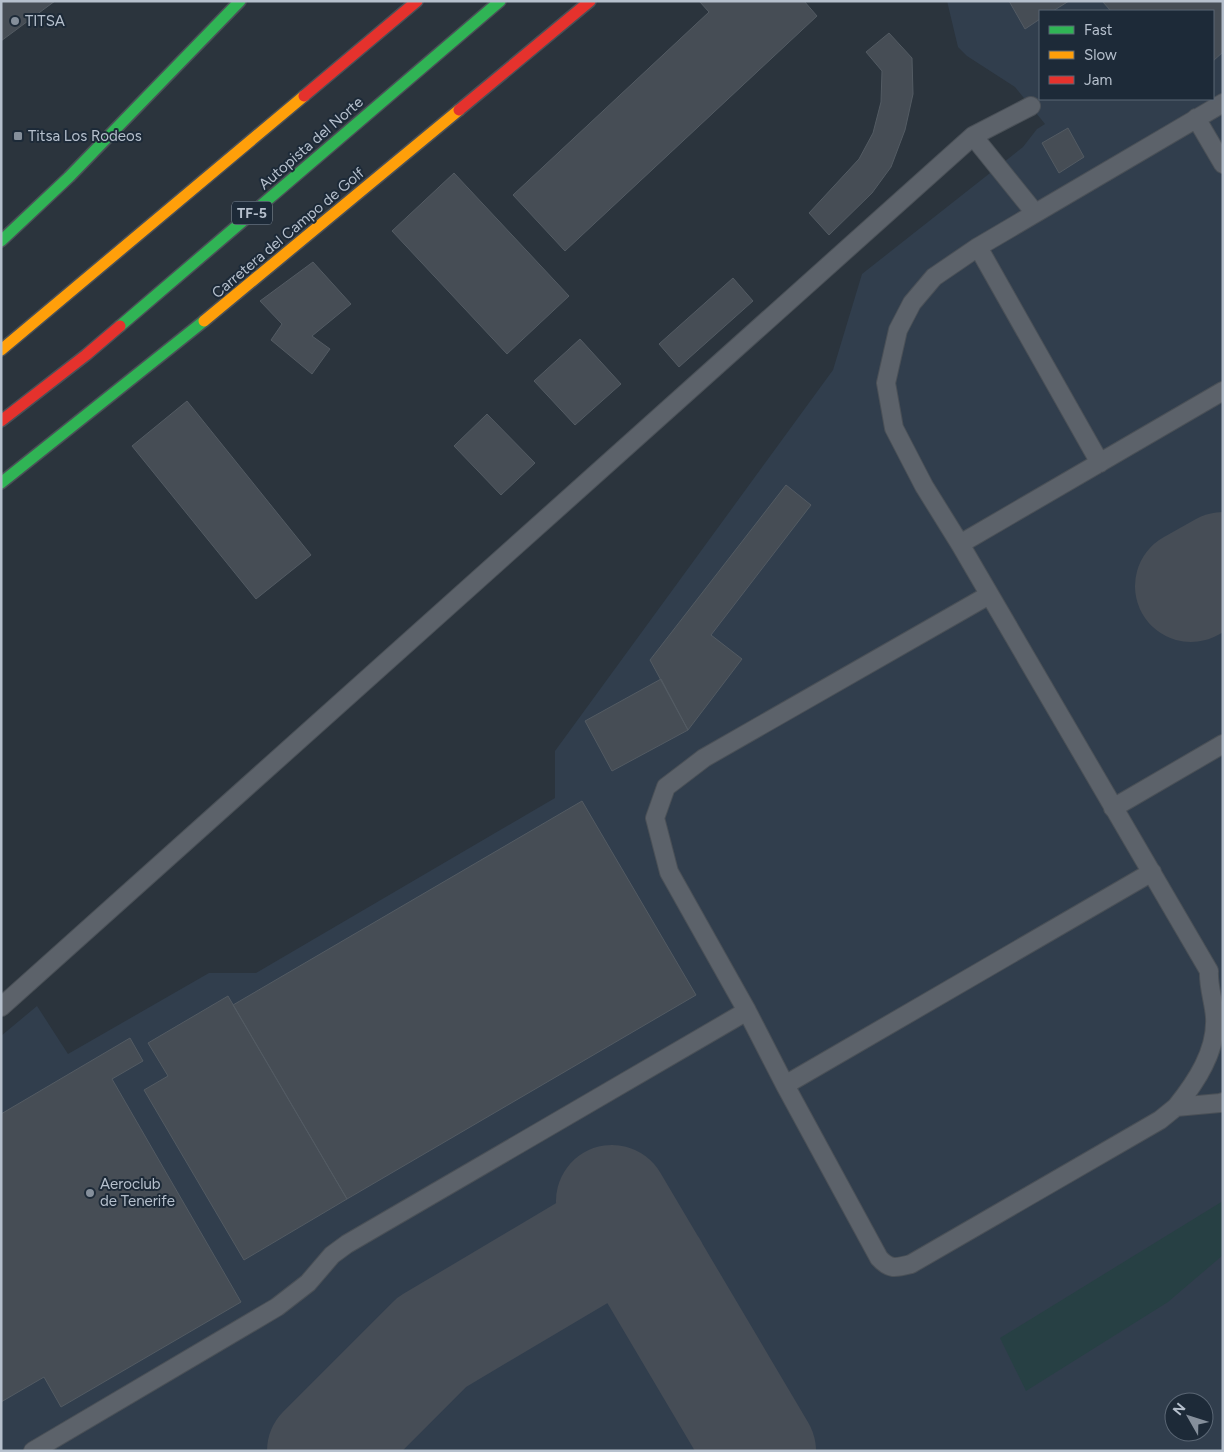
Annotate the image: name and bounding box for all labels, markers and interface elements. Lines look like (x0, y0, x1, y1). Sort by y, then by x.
legend (1039, 10, 1214, 100)
place label: TITSA (25, 12, 65, 30)
marker: TITSA (9, 15, 21, 27)
text: Fast (1084, 21, 1113, 39)
text: Slow (1084, 46, 1117, 64)
text: Jam (1084, 71, 1112, 89)
street label: Autopista del Norte (255, 93, 367, 193)
place label: Titsa Los Rodeos (28, 127, 142, 145)
marker: Titsa Los Rodeos (12, 130, 24, 142)
street label: Carretera del Campo de Golf (208, 164, 368, 302)
road number: TF-5 (232, 202, 272, 224)
place label: Aeroclub de Tenerife (100, 1175, 175, 1210)
marker: Aeroclub de Tenerife (84, 1187, 96, 1199)
north arrow (1164, 1392, 1214, 1442)
text: N (1169, 1400, 1189, 1419)

